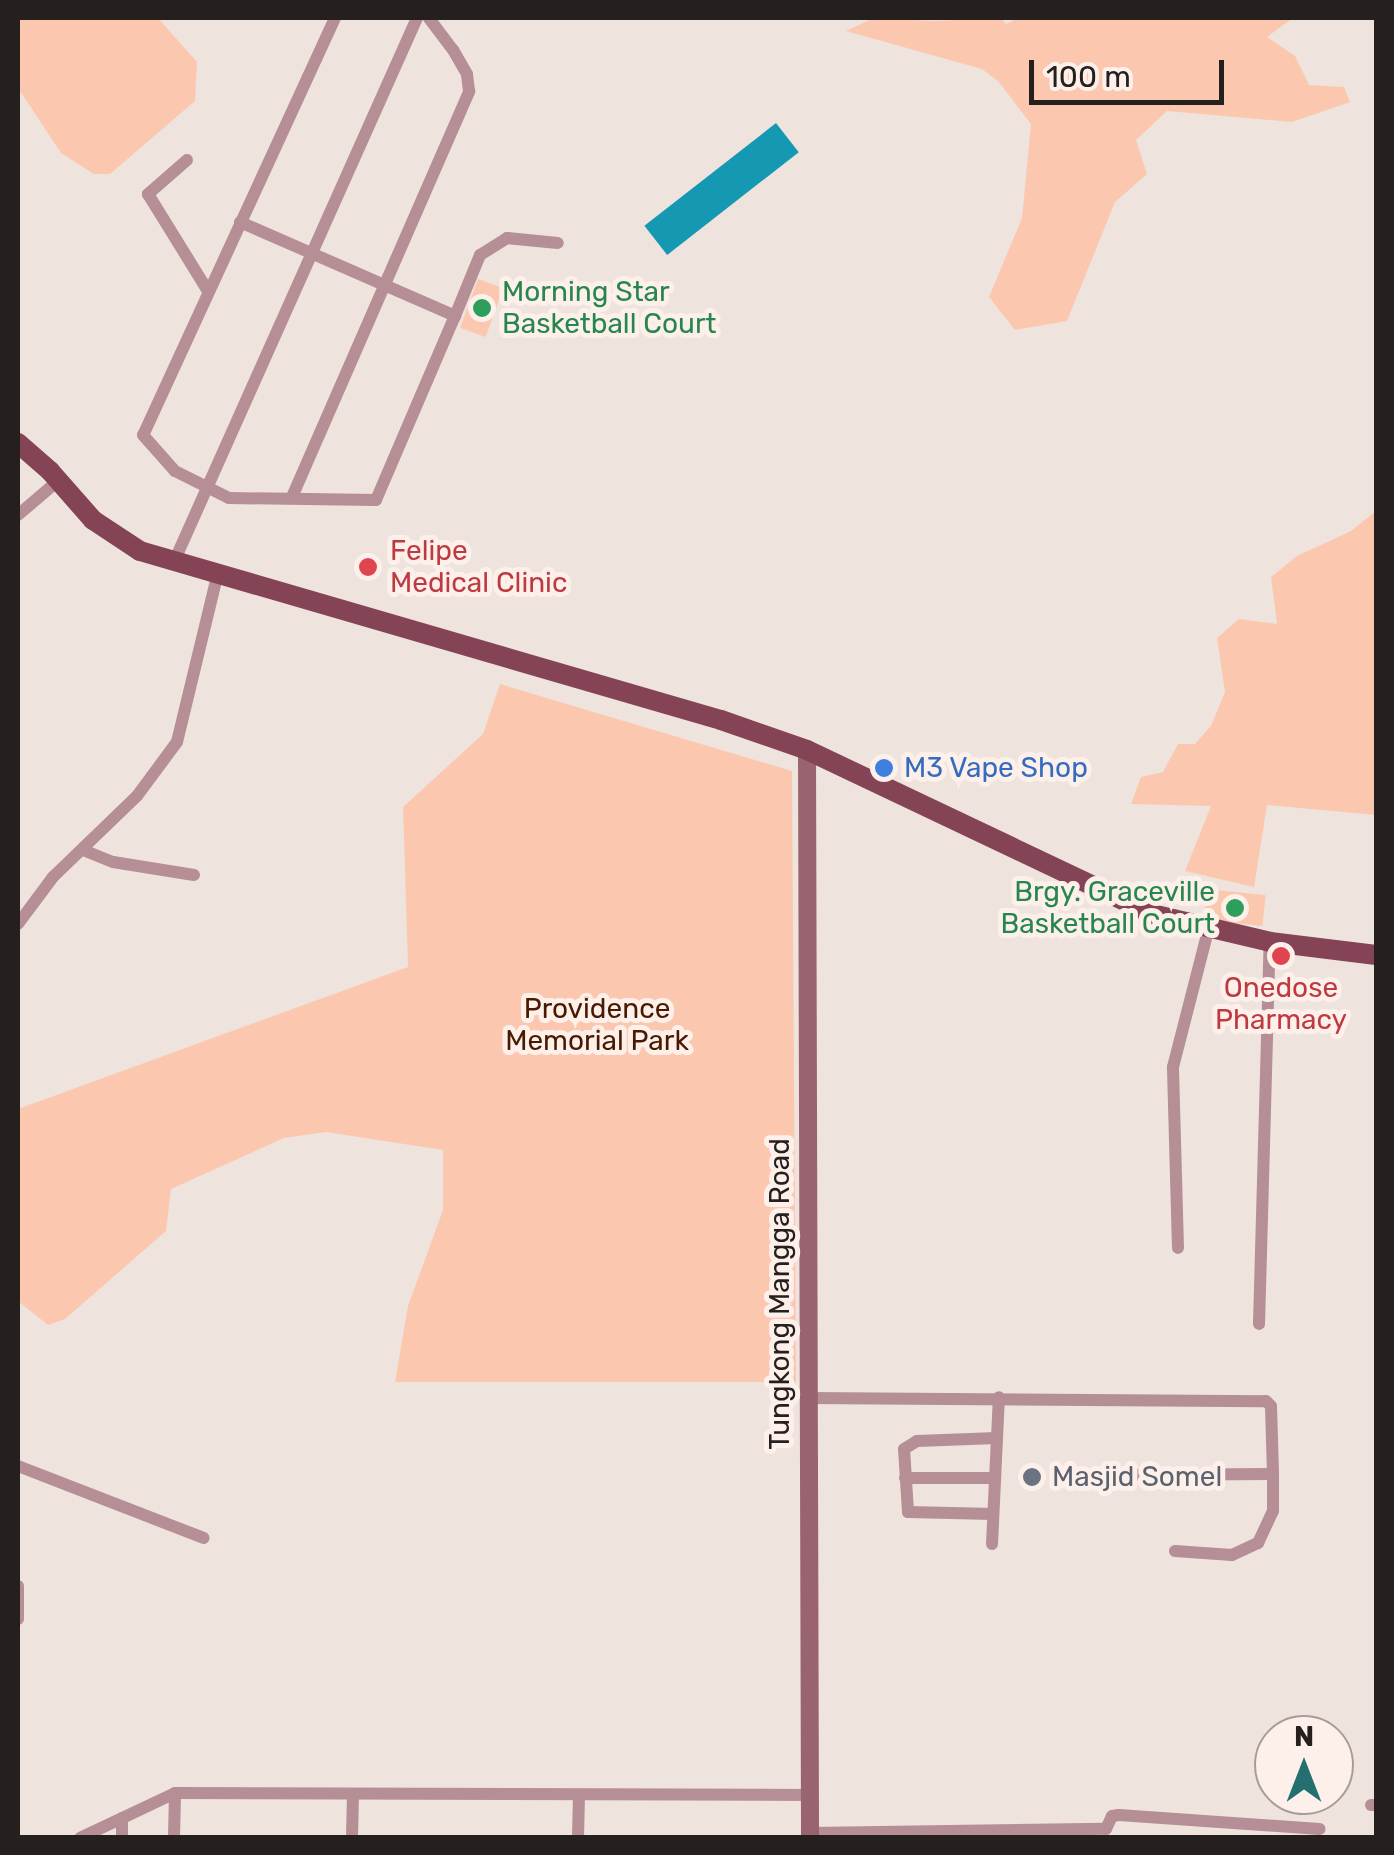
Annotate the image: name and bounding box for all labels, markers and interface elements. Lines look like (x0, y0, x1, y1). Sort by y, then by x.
scale bar (1034, 40, 1229, 102)
text: 100 m (1046, 59, 1131, 95)
place label: Morning Star Basketball Court (502, 275, 716, 341)
marker: Morning Star Basketball Court (471, 297, 493, 319)
place label: Felipe Medical Clinic (390, 534, 567, 600)
marker: Felipe Medical Clinic (355, 554, 381, 580)
place label: M3 Vape Shop (904, 751, 1089, 785)
marker: M3 Vape Shop (873, 757, 895, 779)
place label: Brgy. Graceville Basketball Court (1001, 875, 1215, 941)
marker: Brgy. Graceville Basketball Court (1224, 897, 1246, 919)
marker: Onedose Pharmacy (1270, 945, 1292, 967)
place label: Onedose Pharmacy (1215, 971, 1347, 1037)
park label: Providence Memorial Park (505, 992, 689, 1058)
street label: Tungkong Mangga Road (763, 1138, 797, 1450)
place label: Masjid Somel (1052, 1460, 1222, 1494)
marker: Masjid Somel (1021, 1466, 1043, 1488)
north arrow (1254, 1715, 1354, 1815)
text: N (1294, 1720, 1314, 1753)

